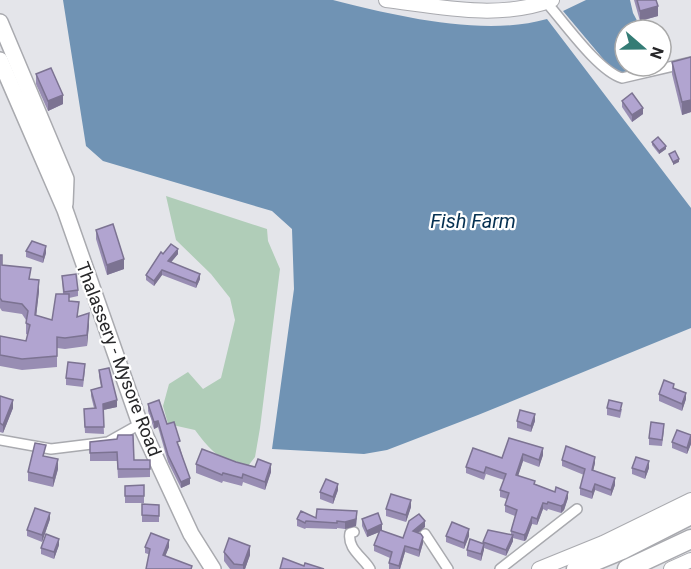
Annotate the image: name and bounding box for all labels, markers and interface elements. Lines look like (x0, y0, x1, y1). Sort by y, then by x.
north arrow (613, 18, 673, 78)
text: N (646, 44, 667, 62)
water label: Fish Farm (430, 209, 516, 233)
street label: Thalassery - Mysore Road (72, 259, 166, 459)

